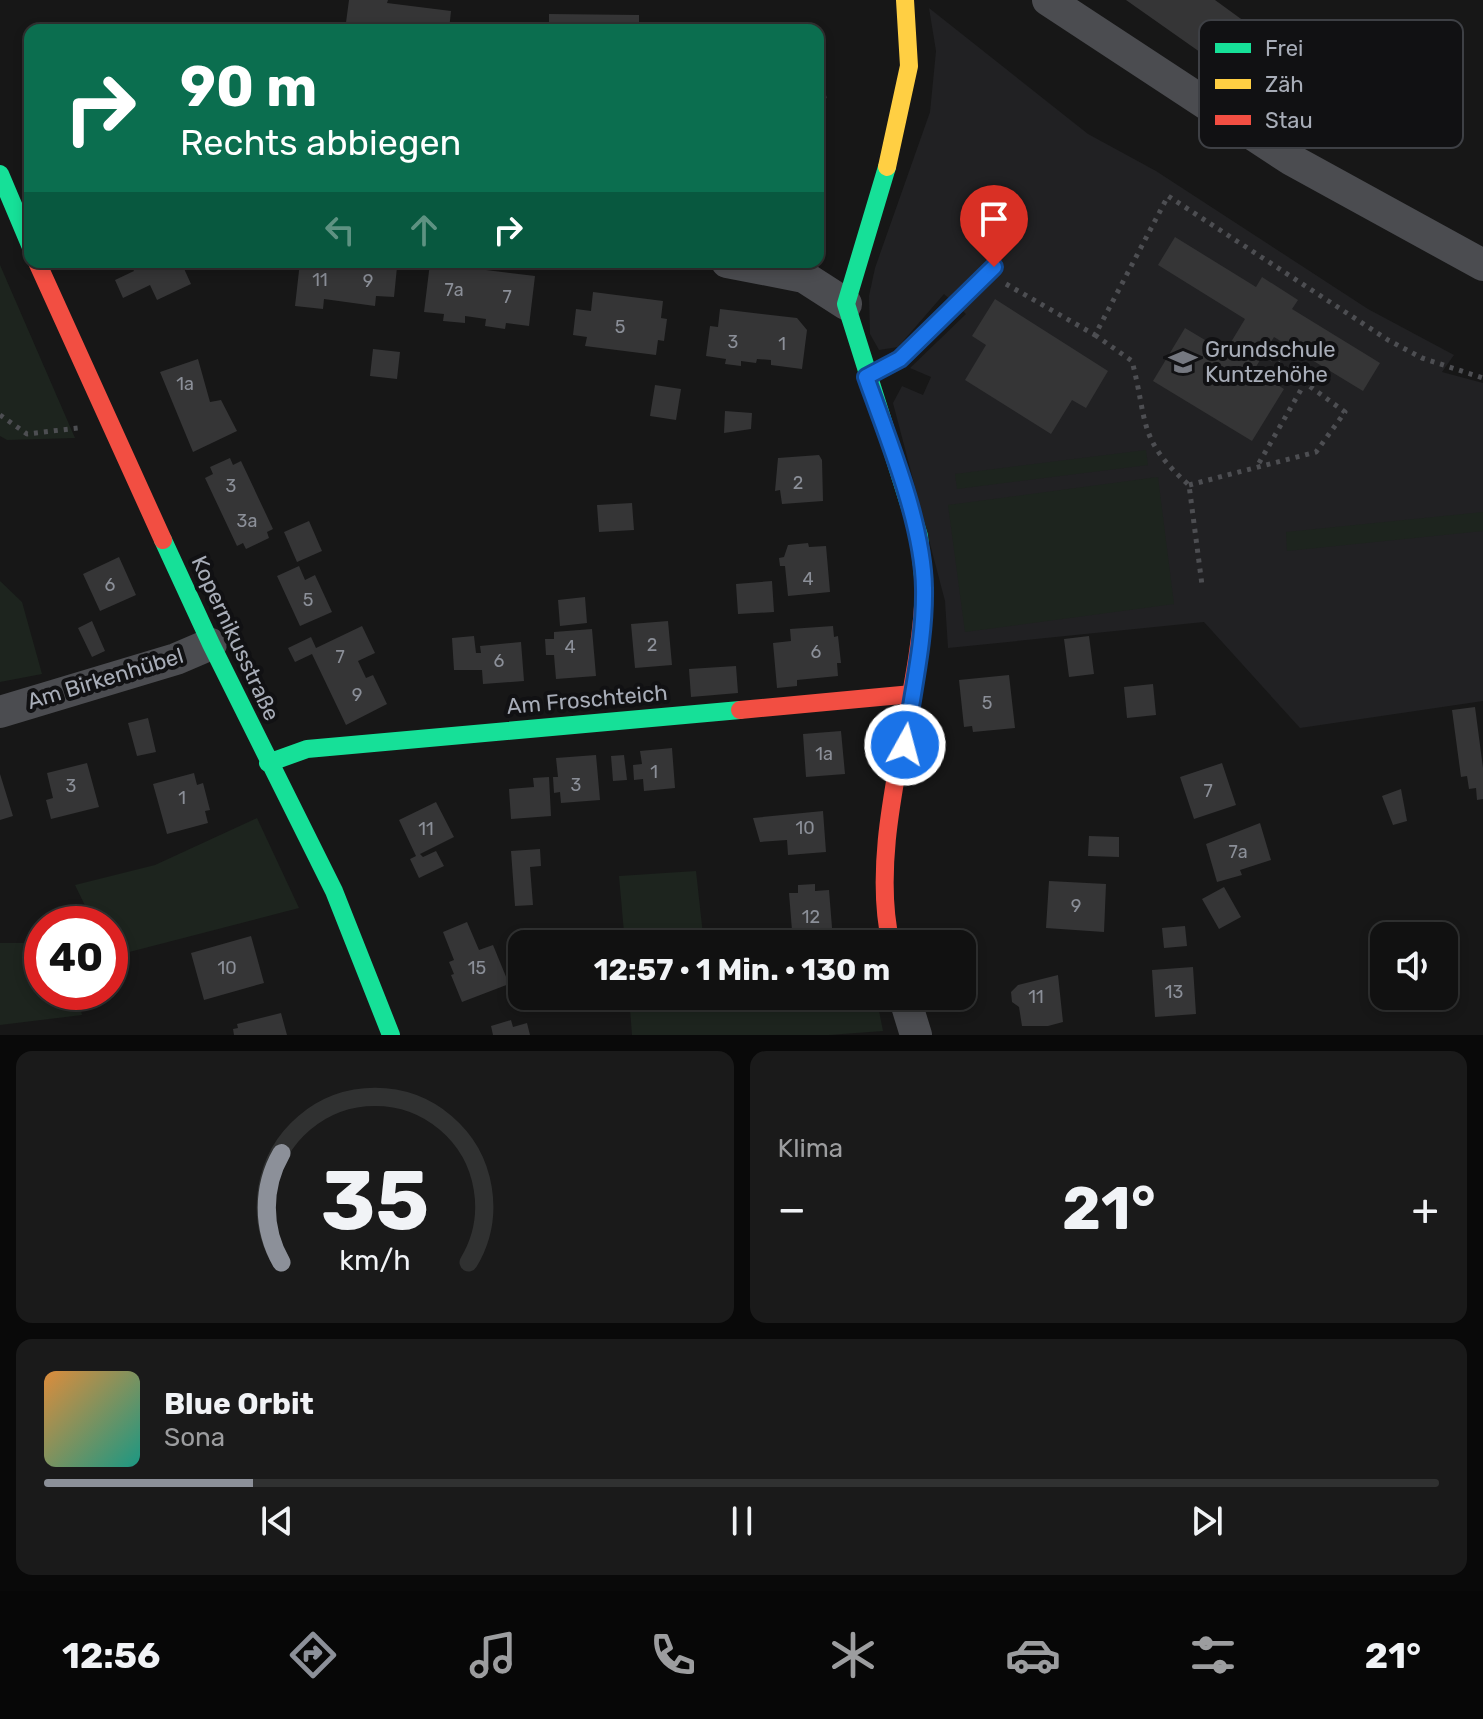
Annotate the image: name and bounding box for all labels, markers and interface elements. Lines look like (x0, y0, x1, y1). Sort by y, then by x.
legend (1199, 20, 1463, 148)
text: Frei (1265, 35, 1303, 62)
text: 90 m (180, 54, 317, 120)
icon: right (48, 56, 152, 160)
text: Zäh (1265, 71, 1304, 98)
text: Stau (1265, 107, 1313, 134)
text: Rechts abbiegen (180, 121, 461, 164)
pin (960, 185, 1028, 267)
icon: arrive (972, 197, 1016, 241)
icon: left (318, 208, 362, 252)
icon: ahead (402, 208, 446, 252)
icon: right (486, 208, 530, 252)
house number: 11 (312, 269, 328, 291)
house number: 9 (363, 270, 373, 292)
house number: 7a (444, 279, 464, 301)
house number: 7 (502, 286, 512, 308)
house number: 5 (615, 316, 625, 338)
house number: 3 (728, 331, 738, 353)
house number: 1 (778, 333, 786, 355)
place label: Grundschule Kuntzehöhe (1205, 336, 1336, 388)
school or university icon: Grundschule Kuntzehöhe (1168, 347, 1198, 377)
house number: 1a (176, 373, 194, 395)
house number: 2 (793, 472, 803, 494)
house number: 3 (226, 475, 236, 497)
house number: 3a (237, 510, 257, 532)
street label: Kopernikusstraße (186, 551, 286, 725)
house number: 4 (802, 568, 814, 590)
house number: 6 (105, 574, 116, 596)
house number: 5 (303, 589, 313, 611)
house number: 2 (647, 634, 657, 656)
house number: 4 (564, 636, 576, 658)
house number: 6 (811, 641, 822, 663)
street label: Am Birkenhübel (24, 642, 187, 715)
house number: 7 (335, 646, 345, 668)
house number: 6 (494, 650, 505, 672)
street label: Am Froschteich (505, 679, 669, 720)
house number: 9 (352, 684, 362, 706)
house number: 5 (982, 692, 992, 714)
position arrow (863, 703, 947, 787)
house number: 1a (815, 743, 833, 765)
house number: 1 (650, 761, 658, 783)
house number: 3 (571, 774, 581, 796)
house number: 3 (66, 775, 76, 797)
house number: 7 (1203, 780, 1213, 802)
house number: 1 (178, 787, 186, 809)
house number: 10 (795, 817, 815, 839)
house number: 11 (418, 818, 434, 840)
house number: 7a (1228, 841, 1248, 863)
house number: 9 (1071, 895, 1081, 917)
speed limit sign: 40 (24, 906, 128, 1010)
house number: 12 (802, 906, 820, 928)
map controls (1370, 922, 1458, 1010)
button: sound (1370, 922, 1458, 1010)
text: 12:57 · 1 Min. · 130 m (594, 952, 890, 988)
house number: 10 (217, 957, 237, 979)
house number: 15 (468, 957, 486, 979)
house number: 13 (1165, 981, 1183, 1003)
house number: 11 (1028, 986, 1044, 1008)
text: Klima (778, 1133, 843, 1164)
text: 35 (320, 1151, 429, 1250)
text: 21° (1062, 1173, 1156, 1244)
text: − (778, 1183, 806, 1235)
text: + (1412, 1183, 1439, 1235)
text: km/h (339, 1243, 410, 1277)
text: Blue Orbit (164, 1386, 314, 1422)
text: Sona (164, 1422, 225, 1453)
icon: previous (255, 1499, 299, 1543)
icon: pause (720, 1499, 764, 1543)
icon: next (1185, 1499, 1229, 1543)
icon: directions (285, 1627, 341, 1683)
icon: music (465, 1627, 521, 1683)
icon: phone (645, 1627, 701, 1683)
icon: climate (825, 1627, 881, 1683)
icon: car (1005, 1627, 1061, 1683)
icon: filters (1185, 1627, 1241, 1683)
text: 12:56 (62, 1634, 161, 1677)
text: 21° (1365, 1634, 1421, 1677)

